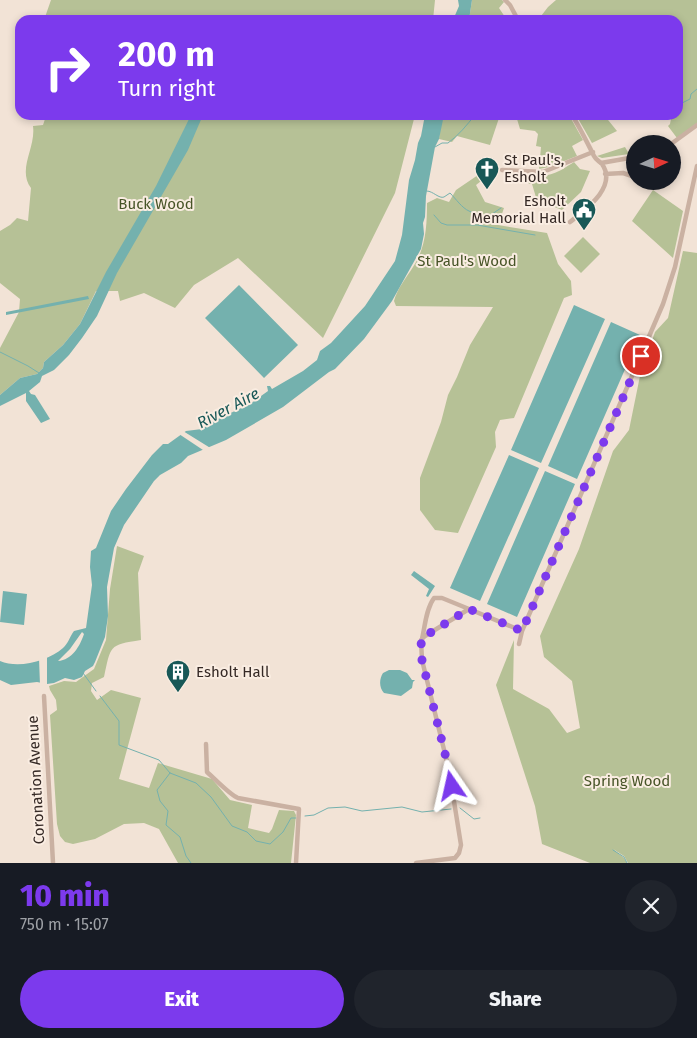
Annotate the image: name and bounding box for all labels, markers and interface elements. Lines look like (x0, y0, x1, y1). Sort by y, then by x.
text: 200 m (118, 33, 215, 75)
icon: right (35, 35, 100, 100)
text: Turn right (118, 75, 215, 102)
north arrow (626, 135, 681, 190)
map controls (626, 135, 681, 190)
place label: St Paul's, Esholt (504, 151, 564, 186)
church icon: St Paul's, Esholt (474, 156, 500, 190)
place label: Esholt Memorial Hall (471, 192, 567, 227)
park label: Buck Wood (118, 195, 194, 213)
public building icon: Esholt Memorial Hall (571, 197, 597, 231)
park label: St Paul's Wood (417, 252, 517, 270)
pin (620, 335, 662, 377)
icon: arrive (627, 342, 655, 370)
water label: River Aire (194, 384, 262, 432)
building icon: Esholt Hall (165, 659, 191, 693)
place label: Esholt Hall (196, 663, 270, 681)
street label: Coronation Avenue (24, 715, 48, 845)
position arrow (425, 759, 477, 811)
park label: Spring Wood (584, 772, 670, 790)
text: 10 min (20, 878, 110, 914)
button: close (625, 880, 677, 932)
text: 750 m · 15:07 (20, 915, 109, 934)
button: Exit (20, 970, 344, 1028)
button: Share (354, 970, 677, 1028)

